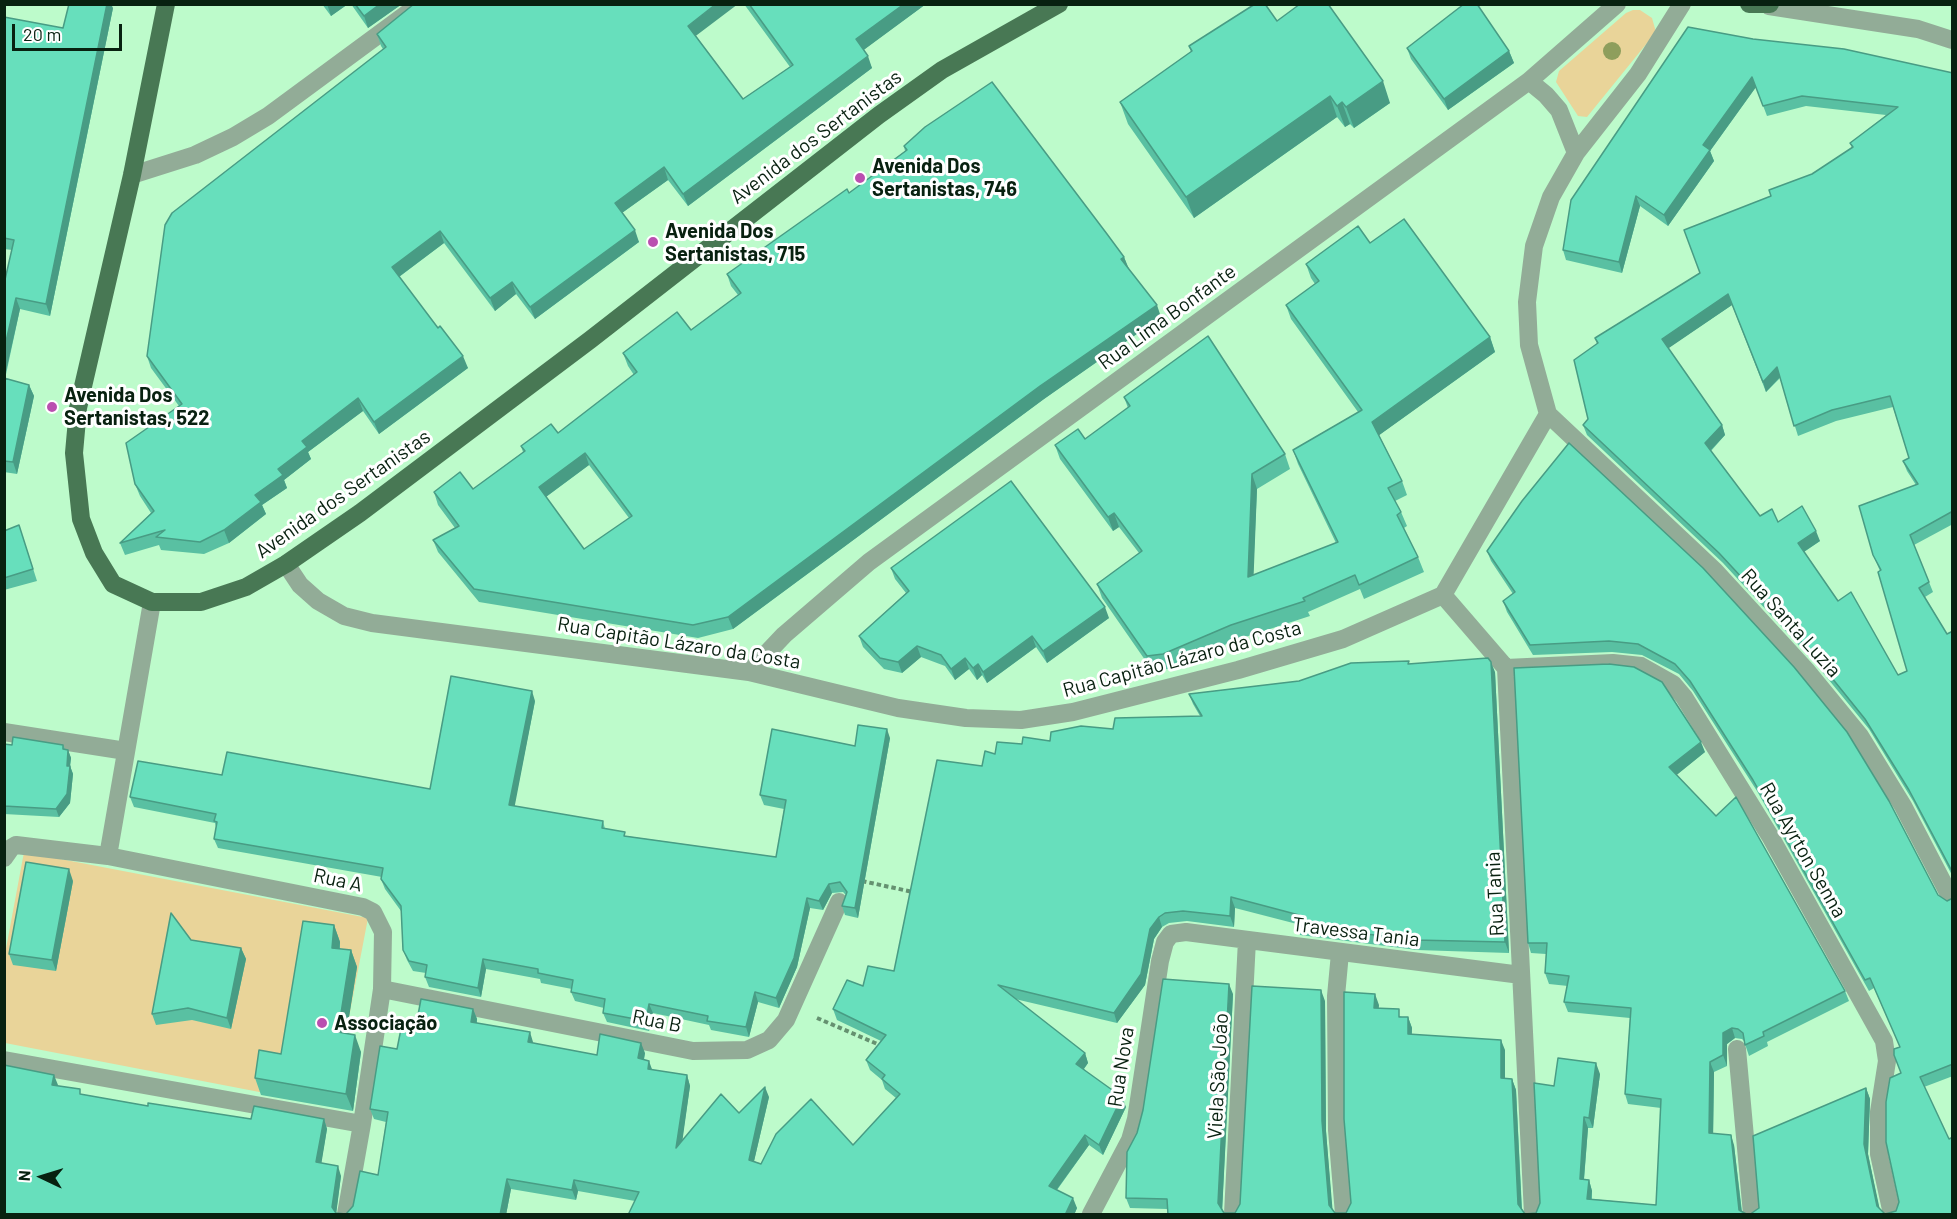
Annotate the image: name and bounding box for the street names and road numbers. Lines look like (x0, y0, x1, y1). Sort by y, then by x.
street label: Avenida dos Sertanistas (726, 65, 906, 209)
street label: Rua Lima Bonfante (1094, 259, 1240, 375)
street label: Avenida dos Sertanistas (251, 425, 435, 563)
street label: Rua Santa Luzia (1736, 564, 1846, 682)
street label: Rua Capitão Lázaro da Costa (556, 612, 802, 674)
street label: Rua Capitão Lázaro da Costa (1060, 616, 1304, 702)
street label: Rua Ayrton Senna (1755, 778, 1851, 922)
street label: Rua Tania (1481, 851, 1509, 937)
street label: Rua A (311, 863, 365, 897)
street label: Travessa Tania (1291, 912, 1421, 952)
street label: Rua B (630, 1004, 684, 1038)
street label: Viela São João (1203, 1012, 1233, 1140)
street label: Rua Nova (1103, 1025, 1139, 1109)

